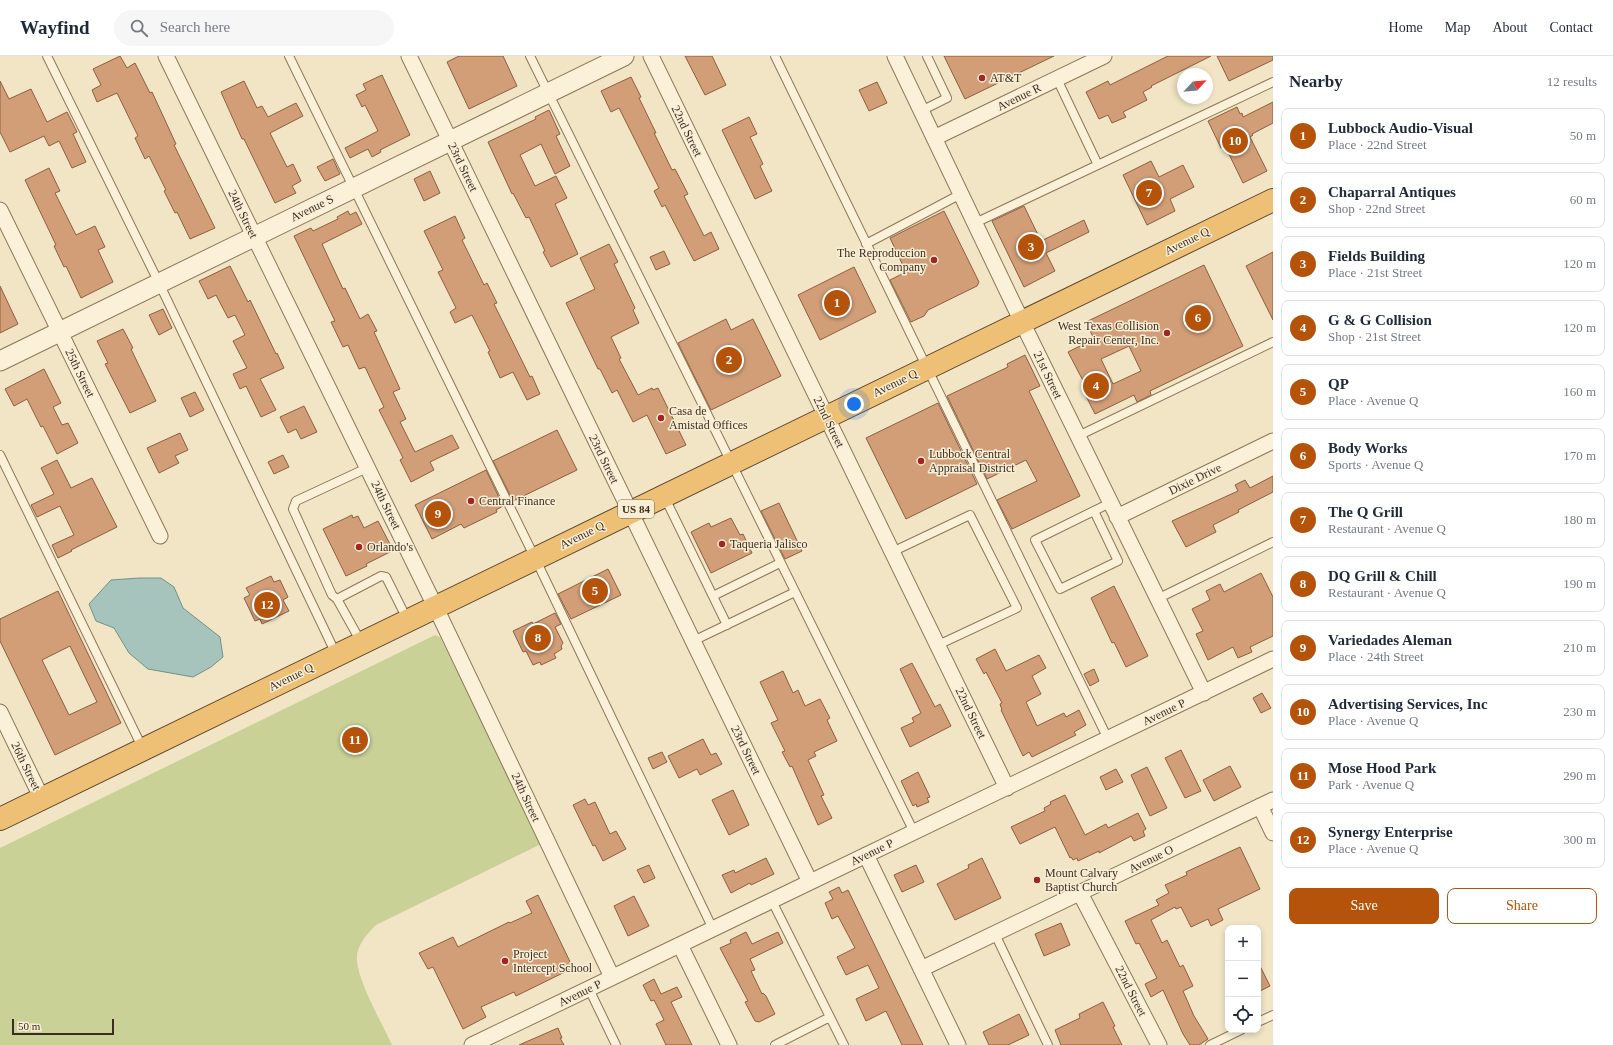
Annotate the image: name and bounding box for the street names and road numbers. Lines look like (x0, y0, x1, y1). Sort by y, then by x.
street label: Avenue R (995, 80, 1043, 114)
street label: 22nd Street (669, 103, 706, 159)
street label: 23rd Street (445, 140, 481, 194)
street label: 24th Street (225, 187, 261, 241)
street label: Avenue S (288, 192, 336, 224)
street label: Avenue Q (1162, 224, 1212, 258)
street label: 25th Street (62, 346, 98, 400)
street label: 21st Street (1031, 349, 1066, 402)
street label: Avenue Q (870, 366, 920, 400)
street label: 22nd Street (811, 394, 848, 450)
street label: 23rd Street (586, 432, 622, 486)
street label: Dixie Drive (1166, 460, 1224, 498)
street label: 24th Street (368, 478, 404, 532)
road number: US 84 (618, 500, 654, 518)
street label: Avenue Q (557, 518, 607, 552)
street label: Avenue Q (266, 660, 316, 694)
street label: 22nd Street (953, 685, 990, 741)
street label: Avenue P (1140, 695, 1188, 728)
street label: 23rd Street (728, 723, 764, 777)
street label: 26th Street (8, 739, 44, 793)
street label: 24th Street (509, 770, 544, 824)
street label: Avenue P (848, 835, 896, 868)
street label: Avenue O (1126, 842, 1176, 876)
street label: 22nd Street (1112, 963, 1150, 1019)
street label: Avenue P (556, 976, 604, 1009)

